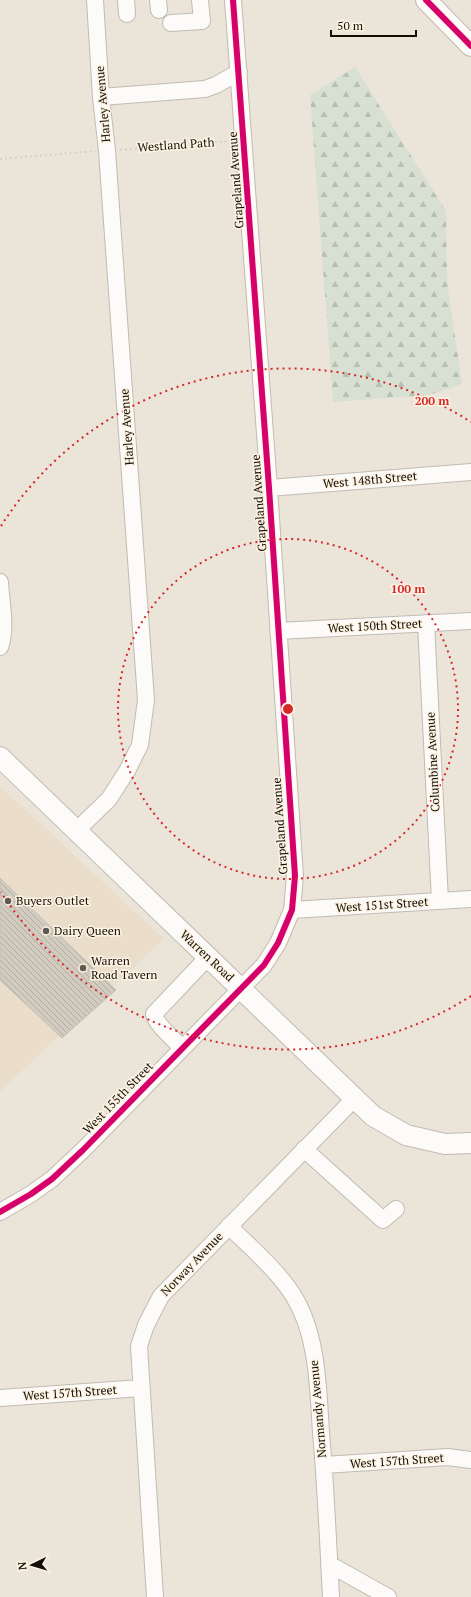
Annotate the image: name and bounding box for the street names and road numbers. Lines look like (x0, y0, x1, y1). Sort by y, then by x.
street label: Harley Avenue (92, 65, 113, 143)
street label: Grapeland Avenue (225, 131, 246, 229)
street label: Westland Path (137, 134, 215, 155)
street label: Harley Avenue (116, 388, 137, 466)
street label: Grapeland Avenue (248, 454, 269, 552)
street label: West 148th Street (322, 468, 418, 491)
street label: West 150th Street (327, 616, 423, 635)
street label: Columbine Avenue (422, 712, 443, 812)
street label: Grapeland Avenue (269, 777, 290, 875)
street label: West 151st Street (335, 894, 429, 915)
street label: Warren Road (177, 927, 238, 985)
street label: West 155th Street (79, 1058, 156, 1137)
street label: Norway Avenue (157, 1229, 226, 1299)
street label: Normandy Avenue (306, 1359, 329, 1459)
street label: West 157th Street (22, 1382, 118, 1403)
street label: West 157th Street (349, 1450, 445, 1471)

